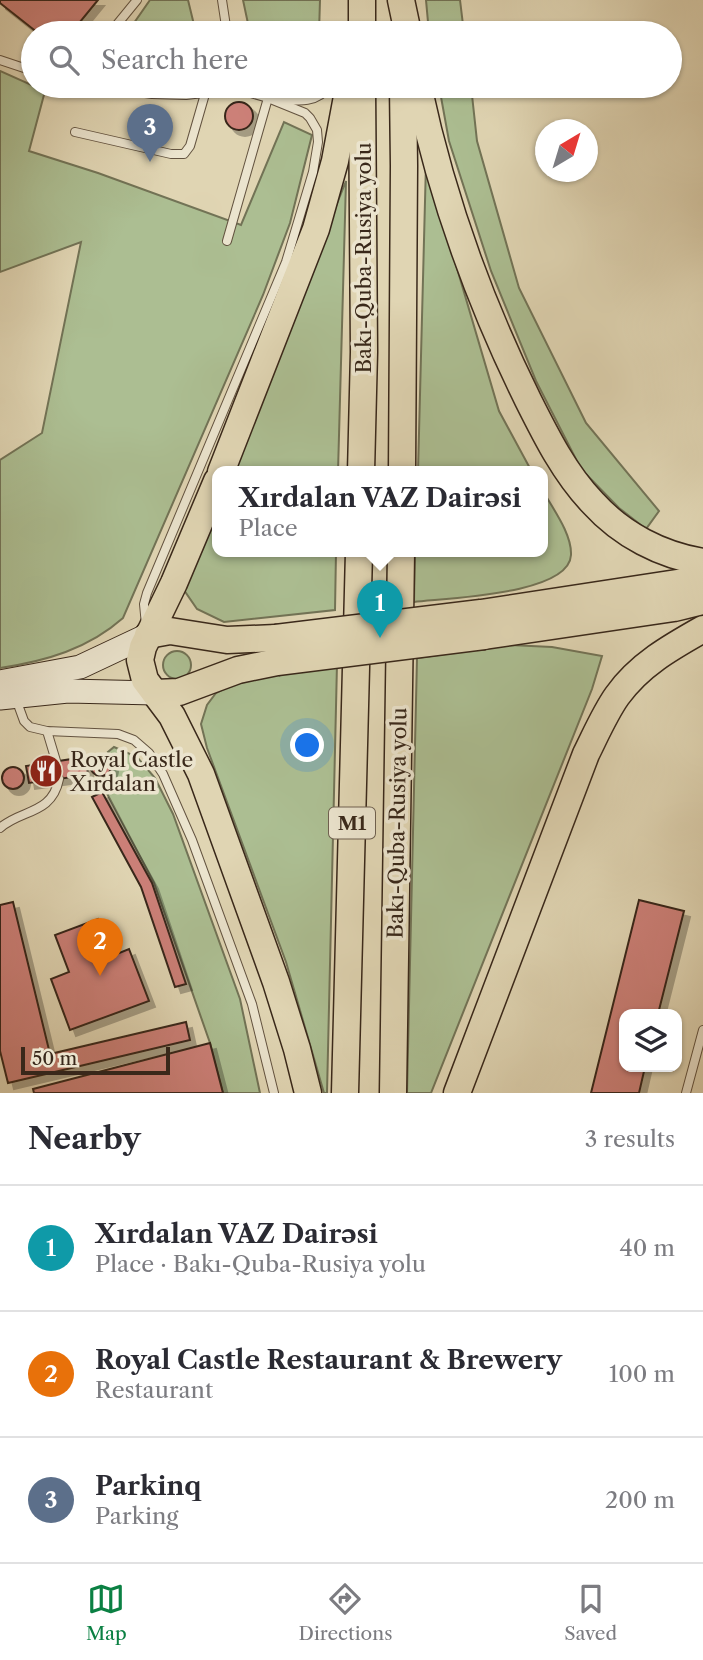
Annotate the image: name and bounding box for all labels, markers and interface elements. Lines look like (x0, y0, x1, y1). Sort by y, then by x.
search box (21, 21, 682, 98)
icon: search (45, 41, 83, 79)
text: Search here (101, 44, 248, 76)
pin: 3 (127, 104, 173, 162)
north arrow (535, 119, 598, 182)
street label: Bakı-Quba-Rusiya yolu (351, 142, 376, 374)
popup (212, 466, 548, 557)
text: Xırdalan VAZ Dairəsi (239, 482, 521, 514)
text: Place (239, 514, 298, 542)
pin: 1 (357, 580, 403, 638)
street label: Bakı-Quba-Rusiya yolu (382, 707, 412, 939)
your location (290, 728, 324, 762)
place label: Royal Castle Xırdalan (69, 747, 193, 796)
restaurant icon: Royal Castle Xırdalan (27, 752, 65, 790)
road number: M1 (329, 808, 375, 838)
pin: 2 (77, 918, 123, 976)
map controls (619, 1009, 682, 1072)
button: layers (619, 1009, 682, 1072)
scale bar (21, 1044, 170, 1076)
text: 50 m (32, 1047, 77, 1070)
text: Nearby (28, 1120, 141, 1157)
text: 3 results (585, 1125, 675, 1153)
text: Xırdalan VAZ Dairəsi (95, 1218, 378, 1250)
text: 1 (46, 1234, 56, 1262)
text: 40 m (620, 1234, 675, 1262)
text: Place · Bakı-Quba-Rusiya yolu (95, 1250, 426, 1278)
text: Royal Castle Restaurant & Brewery (95, 1344, 562, 1376)
text: 2 (44, 1360, 58, 1388)
text: 100 m (609, 1360, 675, 1388)
text: Restaurant (95, 1376, 213, 1404)
text: Parkinq (95, 1470, 201, 1502)
text: 3 (45, 1486, 58, 1514)
text: 200 m (605, 1486, 675, 1514)
text: Parking (95, 1502, 179, 1530)
tab: Map (86, 1580, 127, 1645)
tab: Directions (299, 1580, 392, 1645)
tab: Saved (564, 1580, 617, 1645)

